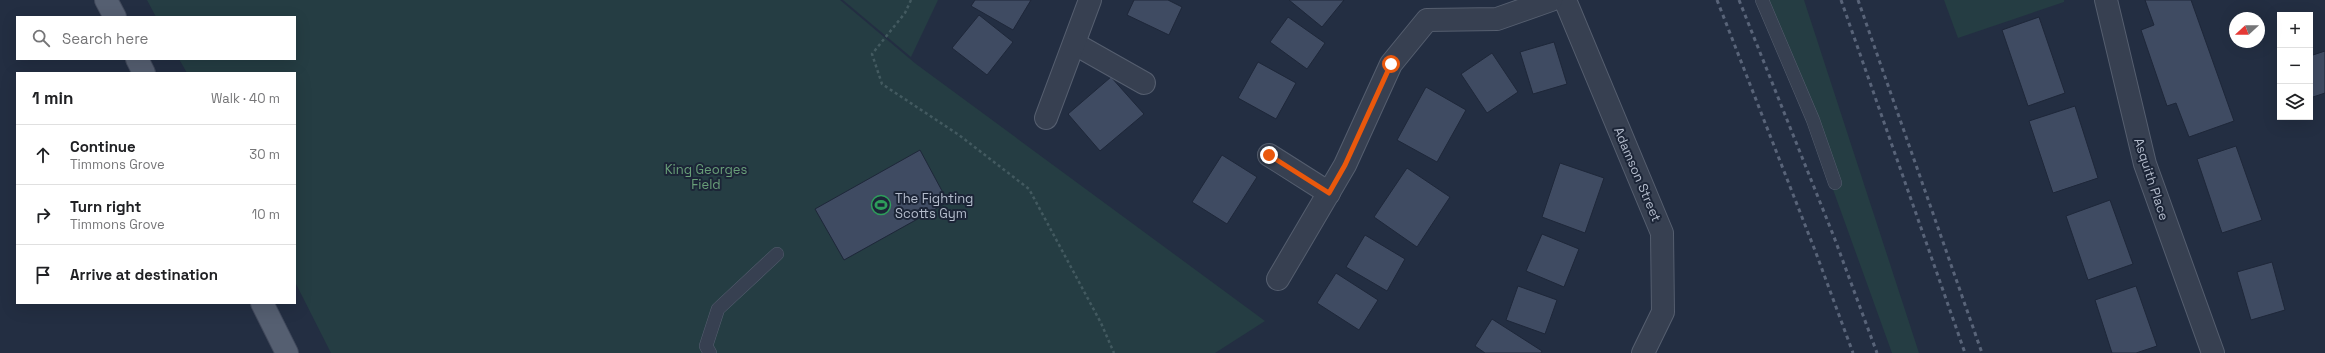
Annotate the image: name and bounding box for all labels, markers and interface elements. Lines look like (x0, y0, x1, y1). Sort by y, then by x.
north arrow (2229, 12, 2265, 48)
map controls (2277, 12, 2313, 120)
button: + (2277, 12, 2313, 48)
search box (16, 16, 296, 60)
icon: search (30, 27, 52, 49)
text: Search here (62, 29, 148, 48)
button: − (2277, 48, 2313, 84)
route start (1382, 55, 1400, 73)
button: layers (2277, 84, 2313, 120)
text: 1 min (32, 87, 74, 109)
text: Walk · 40 m (211, 90, 280, 107)
street label: Adamson Street (1610, 124, 1665, 224)
street label: Asquith Place (2130, 136, 2173, 222)
text: Continue (70, 137, 136, 156)
icon: ahead (32, 144, 54, 166)
text: 30 m (249, 146, 280, 163)
route end (1260, 146, 1278, 164)
text: Timmons Grove (70, 156, 165, 173)
park label: King Georges Field (665, 161, 747, 193)
place label: The Fighting Scotts Gym (895, 190, 973, 222)
sports icon: The Fighting Scotts Gym (870, 194, 892, 216)
text: Turn right (70, 197, 141, 216)
icon: right (32, 204, 54, 226)
text: 10 m (252, 206, 280, 223)
text: Timmons Grove (70, 216, 165, 233)
icon: arrive (32, 264, 54, 286)
text: Arrive at destination (70, 265, 218, 284)

